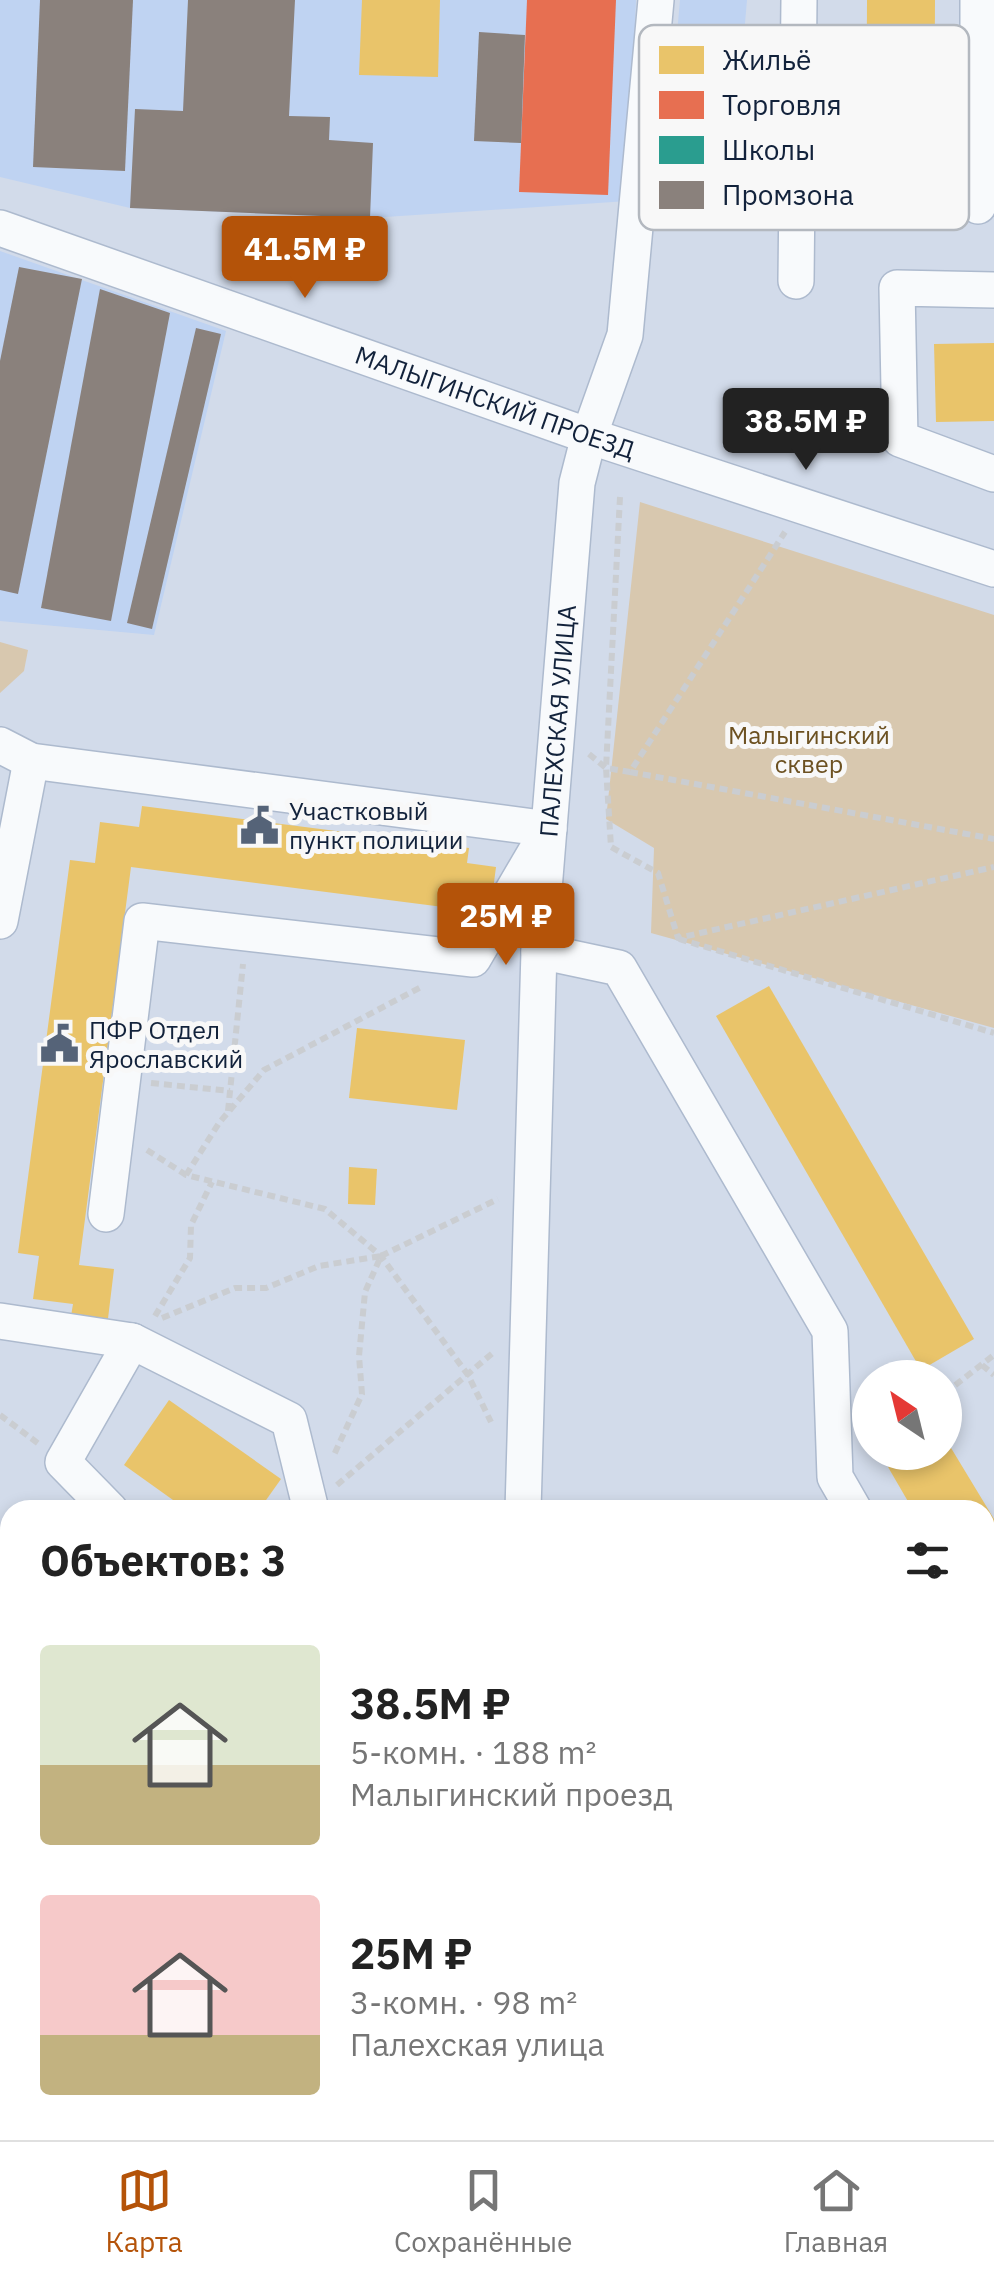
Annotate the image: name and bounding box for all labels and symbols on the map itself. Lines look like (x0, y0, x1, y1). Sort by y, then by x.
legend (639, 25, 969, 230)
text: Жильё (722, 41, 811, 78)
text: Торговля (722, 86, 842, 123)
text: Школы (722, 131, 815, 168)
text: Промзона (722, 176, 854, 213)
pin: 41.5M ₽ (213, 216, 397, 301)
street label: МАЛЫГИНСКИЙ ПРОЕЗД (351, 338, 639, 466)
pin: 38.5M ₽ (714, 388, 898, 473)
street label: ПАЛЕХСКАЯ УЛИЦА (531, 604, 583, 838)
park label: Малыгинский сквер (728, 718, 890, 780)
place label: Участковый пункт полиции (289, 794, 463, 856)
public building icon: Участковый пункт полиции (238, 804, 280, 846)
pin: 25M ₽ (436, 883, 576, 968)
place label: ПФР Отдел Ярославский (89, 1013, 243, 1075)
public building icon: ПФР Отдел Ярославский (38, 1023, 80, 1065)
north arrow (852, 1360, 962, 1470)

